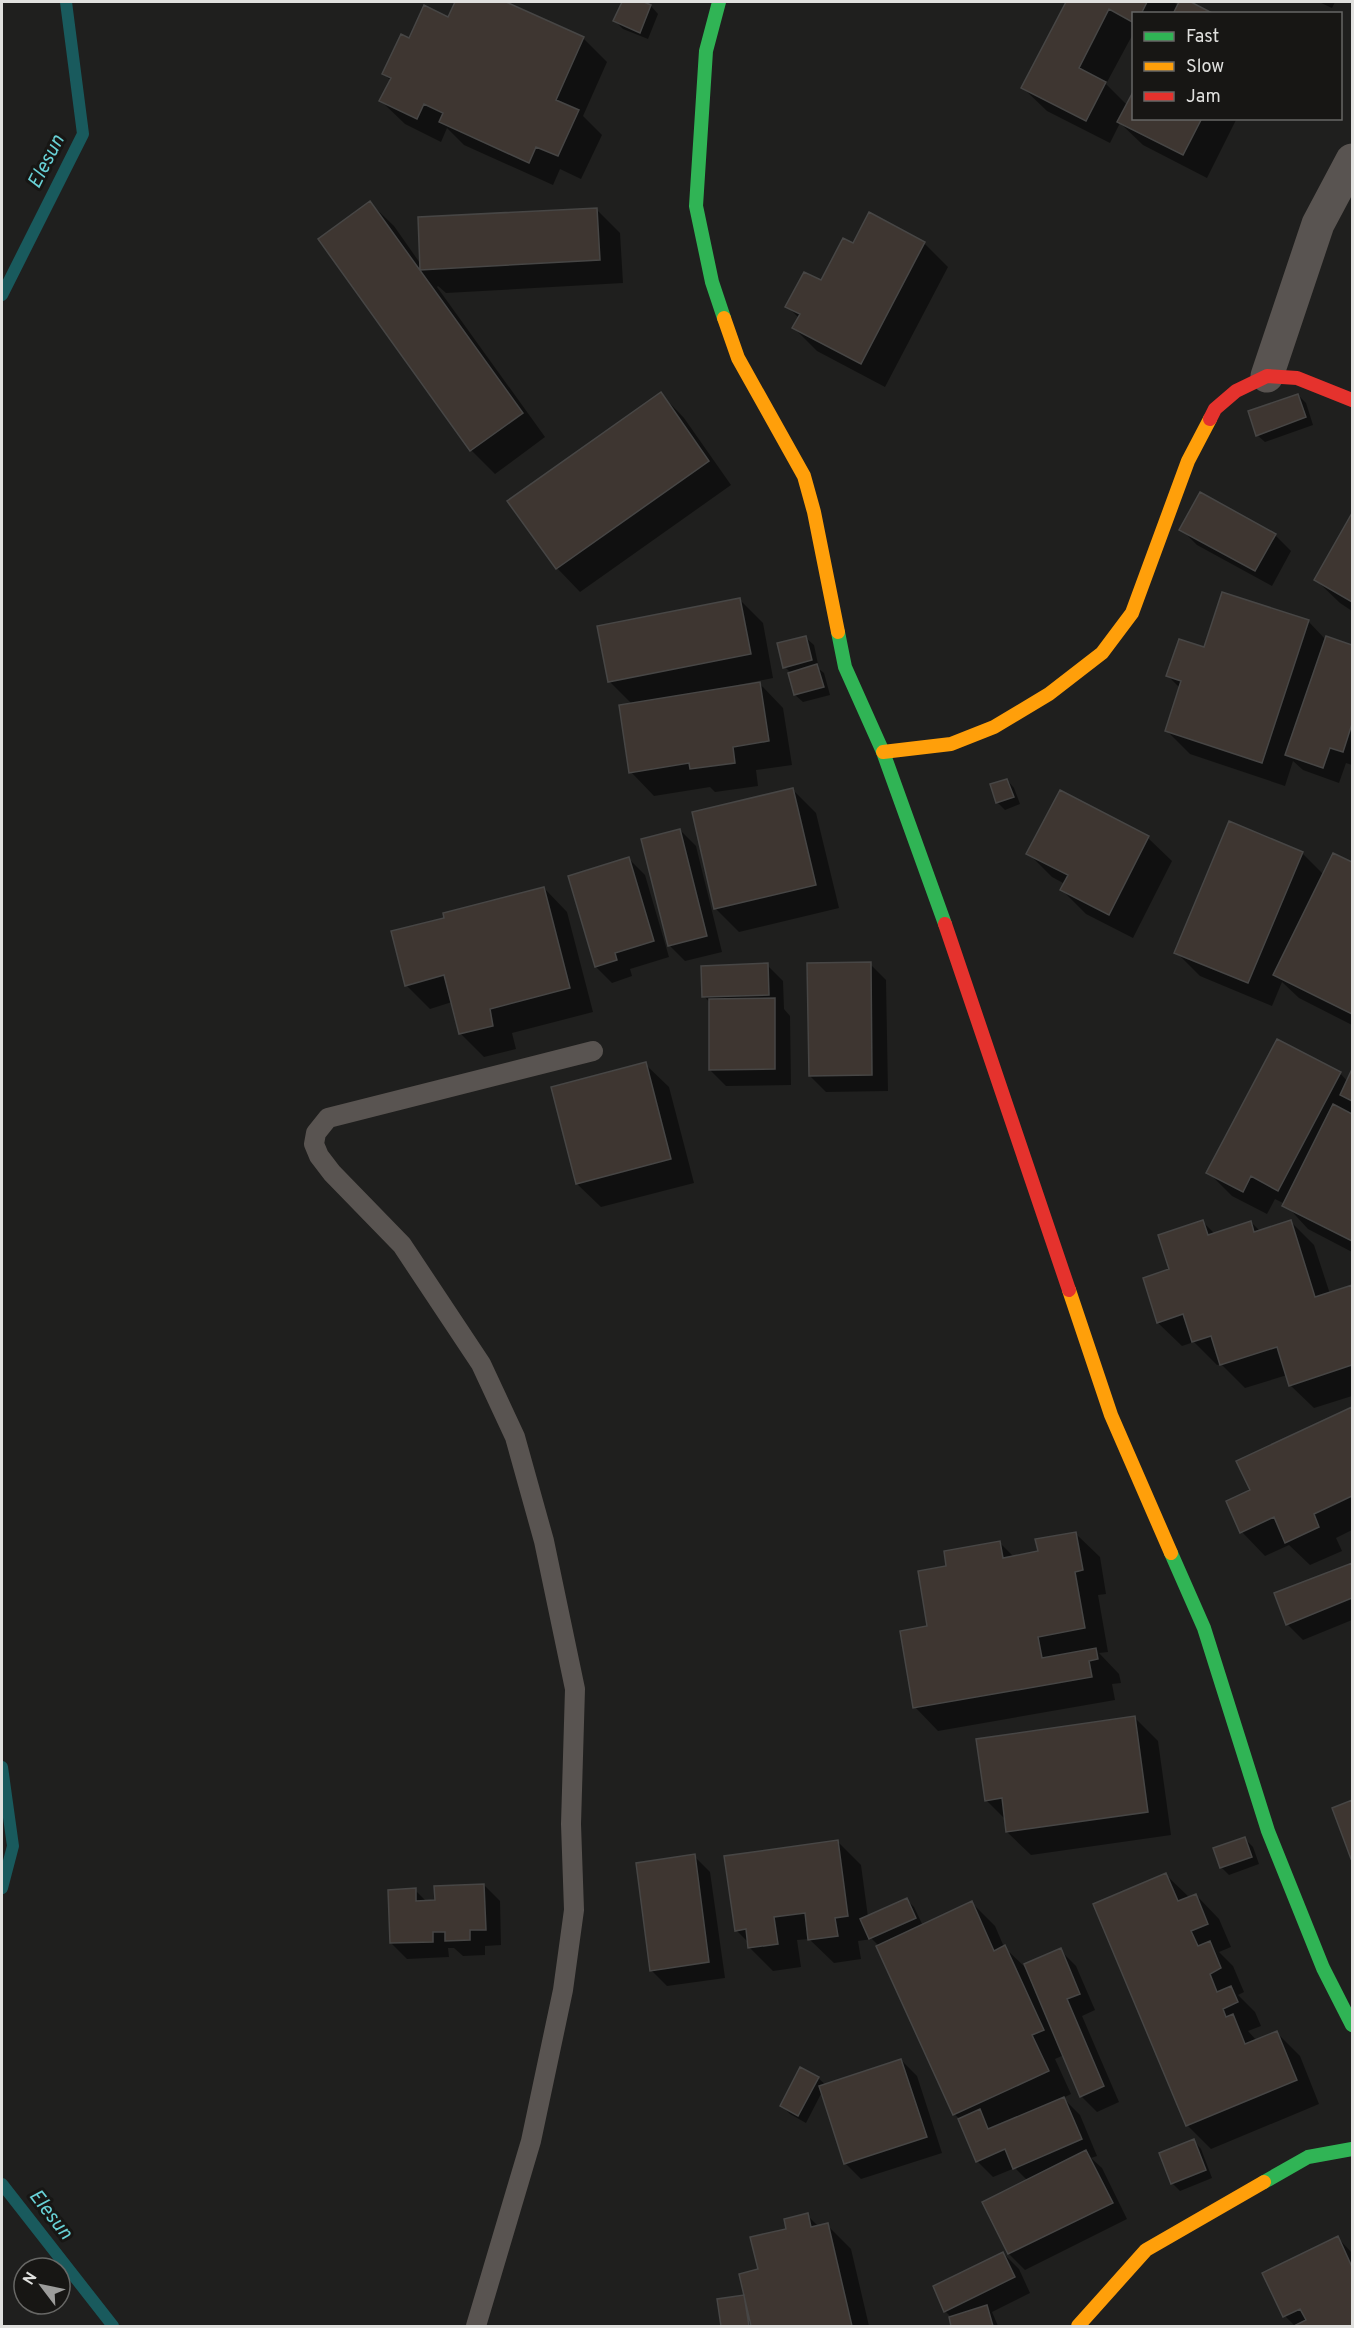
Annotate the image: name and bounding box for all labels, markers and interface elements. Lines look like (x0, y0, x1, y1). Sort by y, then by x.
legend (1132, 12, 1342, 120)
text: Fast (1186, 26, 1219, 49)
text: Slow (1186, 56, 1224, 79)
text: Jam (1186, 86, 1221, 109)
water label: Elesun (22, 130, 72, 193)
water label: Elesun (22, 2184, 78, 2246)
north arrow (12, 2256, 72, 2316)
text: N (19, 2269, 43, 2289)

